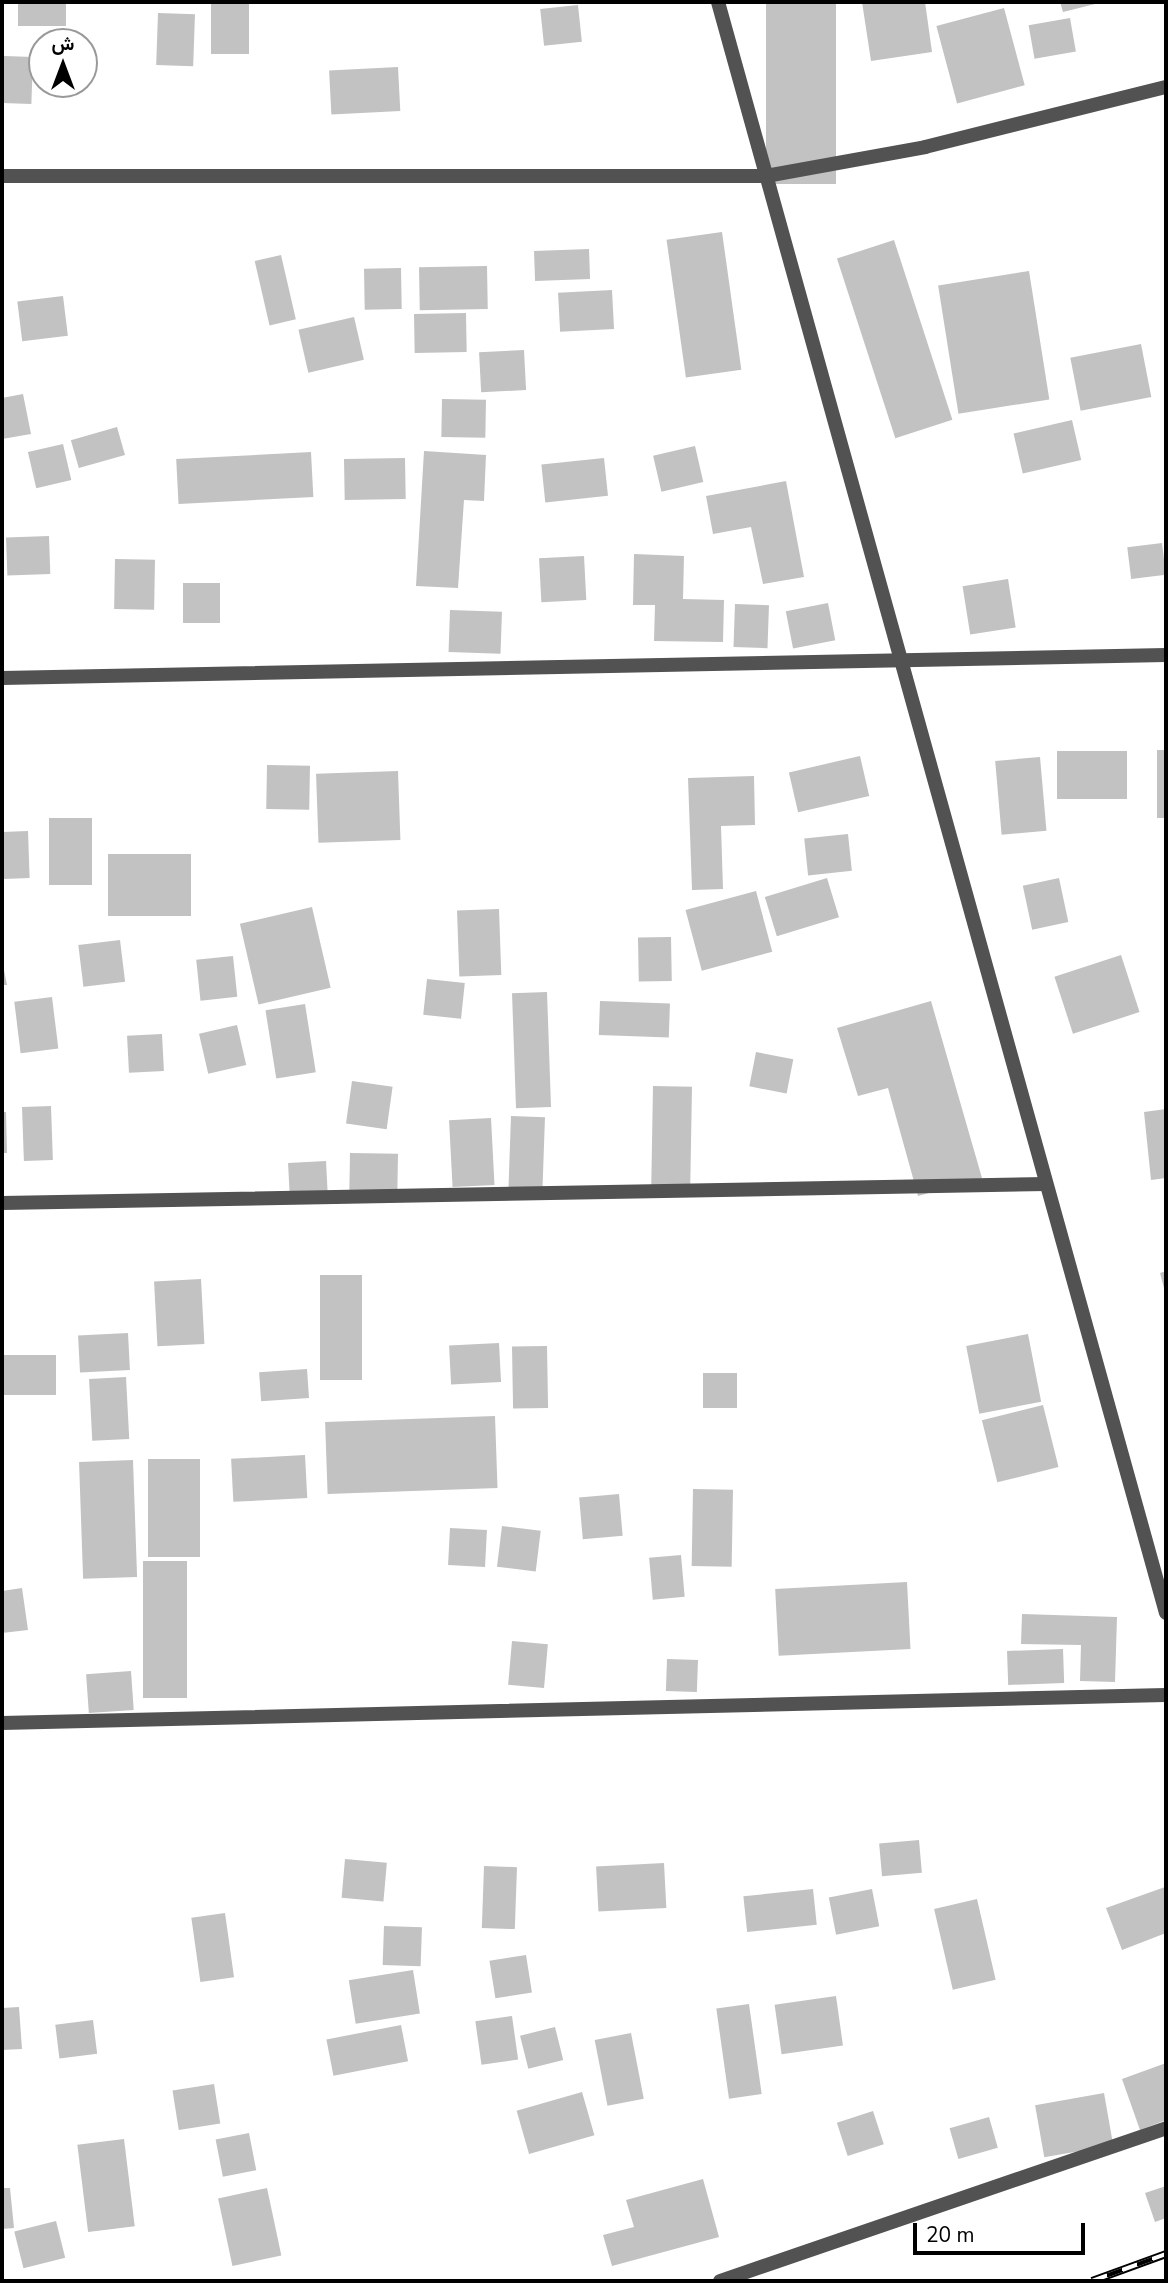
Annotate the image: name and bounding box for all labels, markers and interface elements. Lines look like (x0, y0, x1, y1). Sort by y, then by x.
north arrow (28, 28, 98, 98)
text: ش (52, 31, 74, 57)
scale bar (916, 2210, 1088, 2254)
text: 20 m (926, 2221, 975, 2249)

